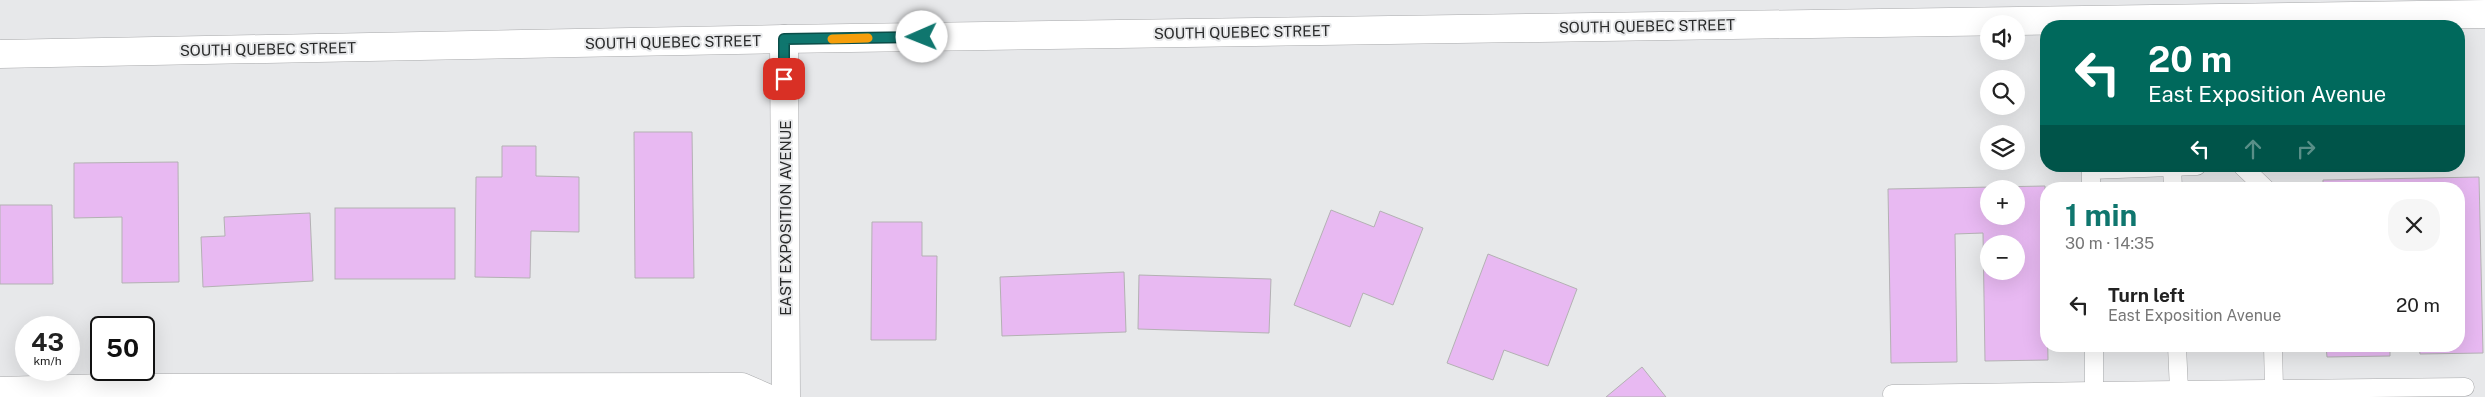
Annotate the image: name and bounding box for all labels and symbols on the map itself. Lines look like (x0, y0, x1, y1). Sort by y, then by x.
position arrow (895, 10, 947, 62)
street label: SOUTH QUEBEC STREET (1559, 16, 1735, 36)
street label: SOUTH QUEBEC STREET (1154, 22, 1330, 42)
street label: SOUTH QUEBEC STREET (585, 32, 761, 52)
street label: SOUTH QUEBEC STREET (180, 39, 356, 59)
pin (763, 58, 805, 100)
street label: EAST EXPOSITION AVENUE (777, 120, 794, 316)
speed limit sign: 50 (90, 316, 155, 381)

